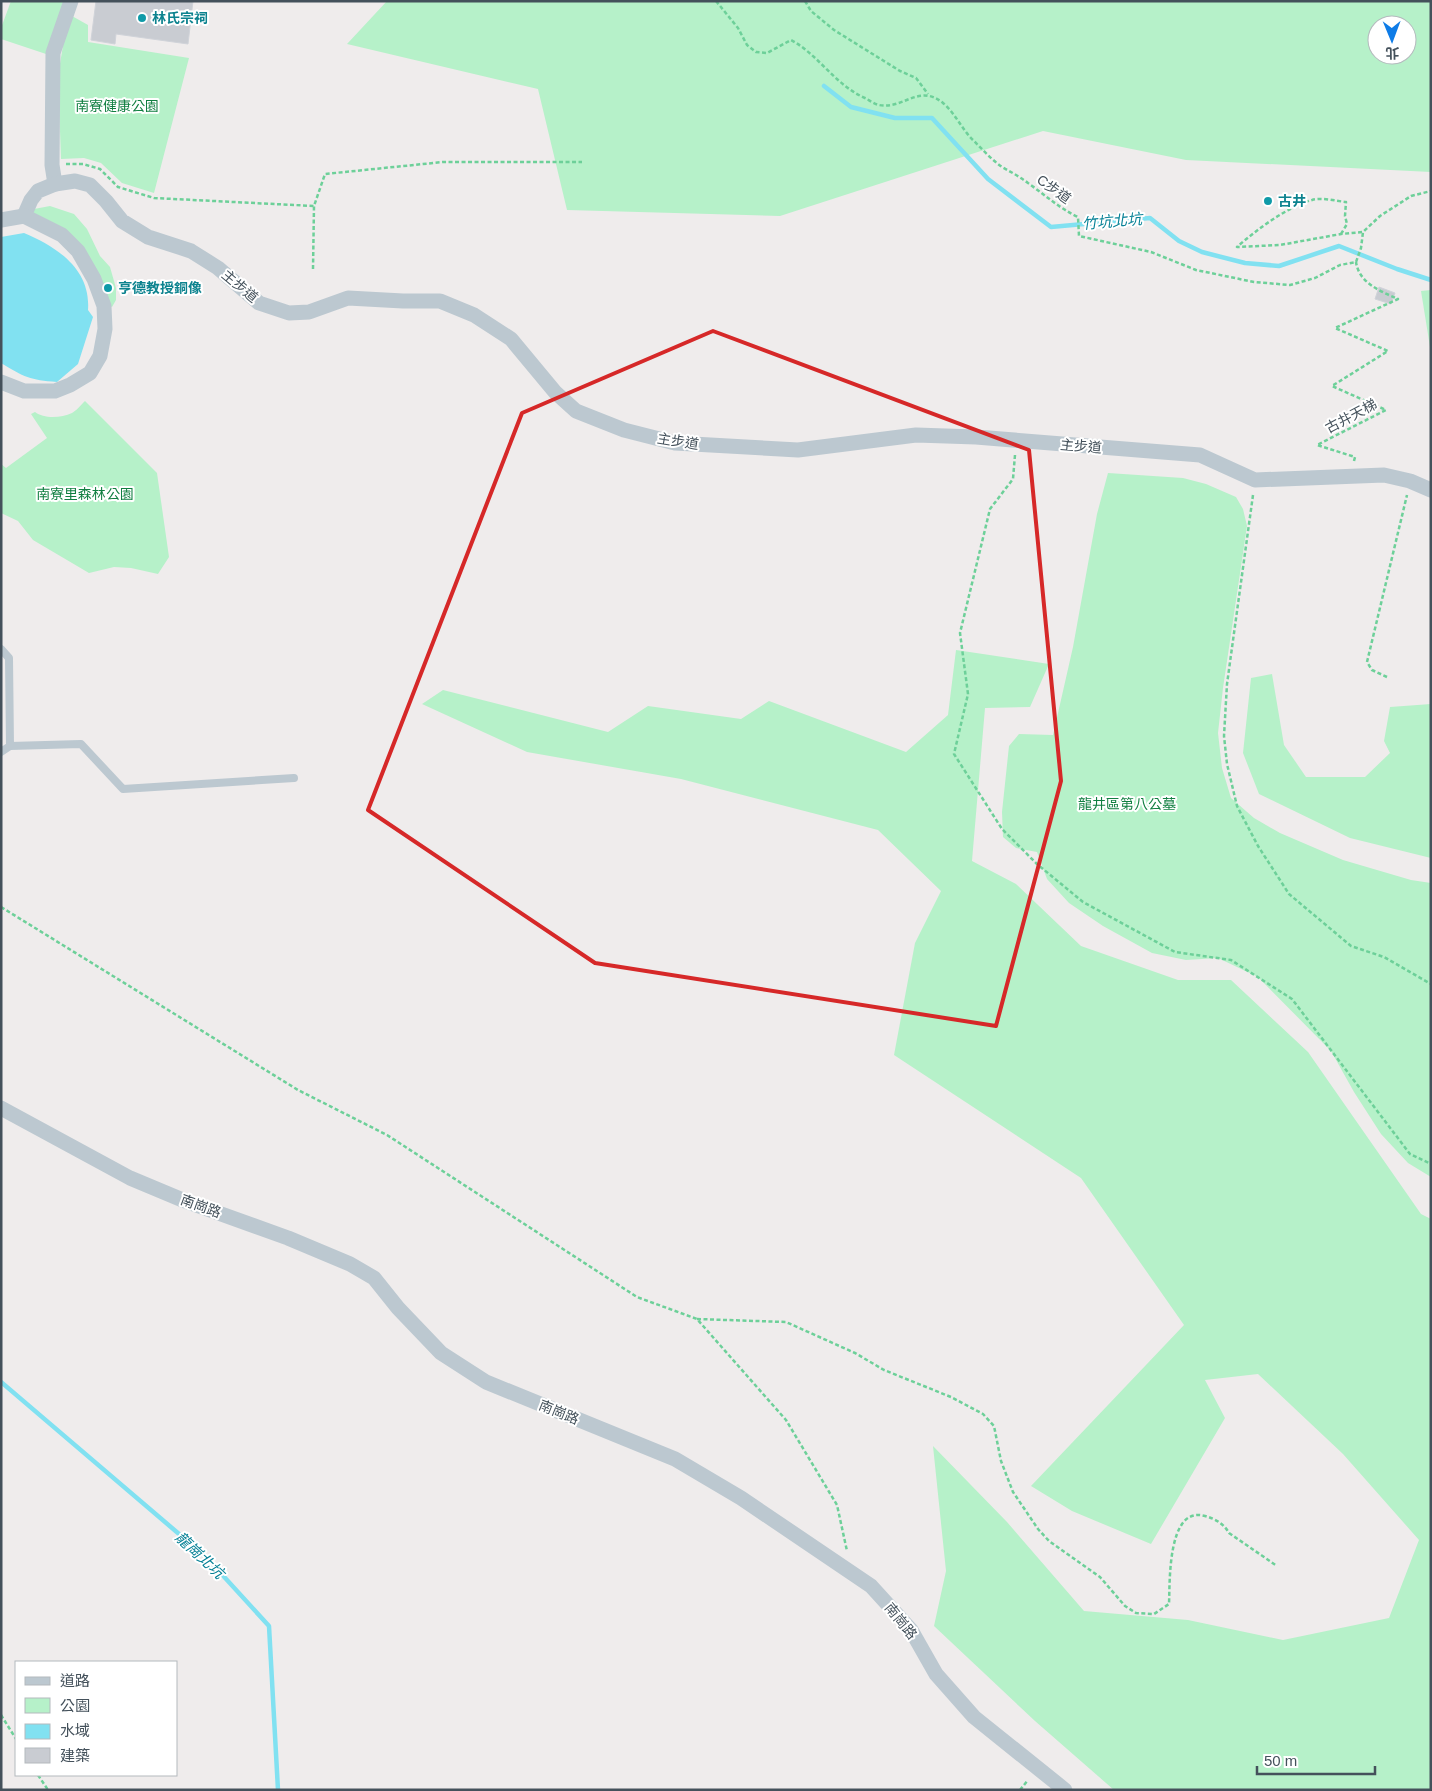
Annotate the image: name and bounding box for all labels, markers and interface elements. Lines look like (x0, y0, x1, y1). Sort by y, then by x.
place label: 林氏宗祠 (152, 10, 208, 26)
marker: 林氏宗祠 (136, 12, 148, 24)
north arrow (1367, 15, 1417, 65)
text: 北 (1385, 45, 1399, 61)
park label: 南寮健康公園 (75, 98, 159, 114)
street label: C步道 (1034, 171, 1074, 207)
place label: 古井 (1278, 193, 1306, 209)
marker: 古井 (1262, 195, 1274, 207)
water label: 竹坑北坑 (1081, 210, 1145, 232)
street label: 主步道 (219, 266, 261, 306)
place label: 亨德教授銅像 (118, 280, 202, 296)
marker: 亨德教授銅像 (102, 282, 114, 294)
street label: 古井天梯 (1323, 396, 1379, 436)
street label: 主步道 (656, 430, 700, 452)
street label: 主步道 (1059, 436, 1103, 456)
park label: 南寮里森林公園 (36, 486, 134, 502)
park label: 龍井區第八公墓 (1078, 796, 1176, 812)
street label: 南崗路 (179, 1191, 223, 1221)
street label: 南崗路 (537, 1397, 581, 1427)
water label: 龍崗北坑 (172, 1528, 229, 1583)
street label: 南崗路 (882, 1600, 920, 1642)
legend (15, 1661, 178, 1776)
text: 道路 (60, 1672, 90, 1689)
text: 公園 (60, 1697, 90, 1714)
text: 水域 (60, 1722, 90, 1739)
scale bar (1257, 1744, 1374, 1776)
text: 建築 (60, 1747, 90, 1764)
text: 50 m (1264, 1752, 1297, 1769)

